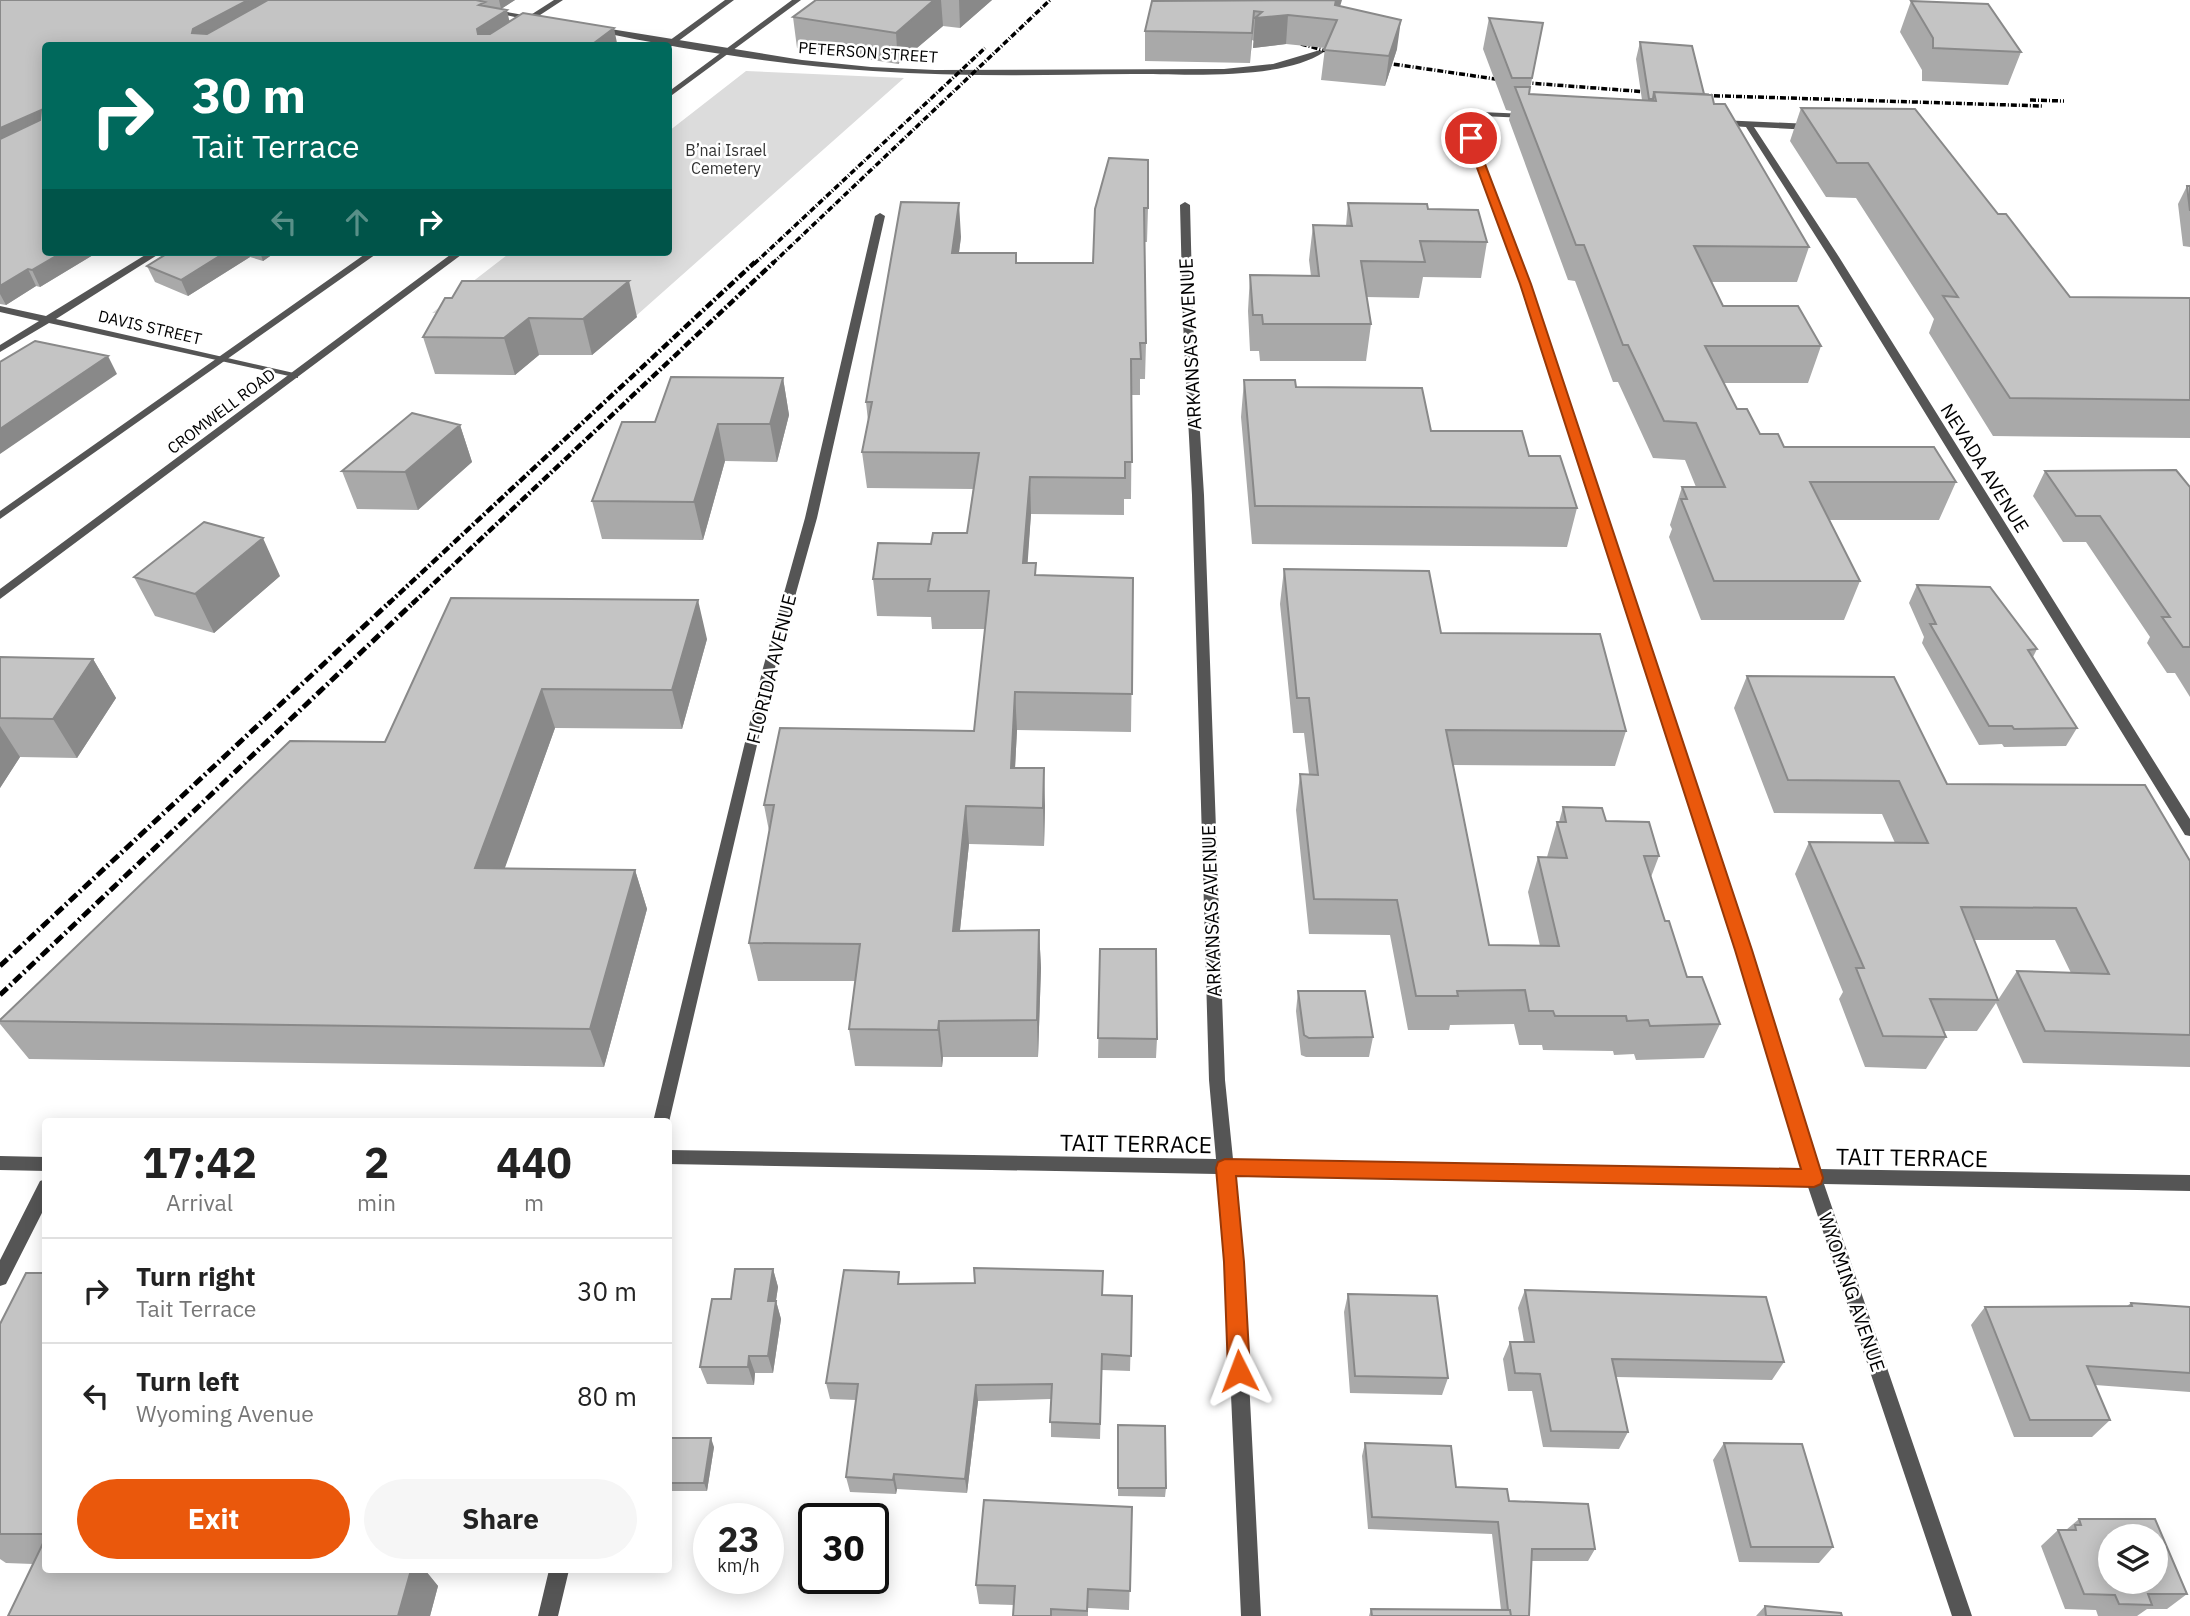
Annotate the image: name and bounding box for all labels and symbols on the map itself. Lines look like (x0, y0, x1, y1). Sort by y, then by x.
street label: PETERSON STREET (798, 37, 938, 67)
pin (1441, 108, 1501, 168)
park label: B’nai Israel Cemetery (685, 140, 767, 178)
street label: ARKANSAS AVENUE (1174, 257, 1206, 431)
street label: DAVIS STREET (96, 305, 204, 349)
street label: CROMWELL ROAD (163, 364, 279, 458)
street label: NEVADA AVENUE (1936, 399, 2034, 537)
street label: FLORIDA AVENUE (741, 592, 801, 746)
street label: ARKANSAS AVENUE (1196, 825, 1226, 997)
street label: TAIT TERRACE (1060, 1127, 1212, 1159)
street label: TAIT TERRACE (1836, 1141, 1988, 1173)
street label: WYOMING AVENUE (1814, 1209, 1890, 1375)
position arrow (1202, 1334, 1276, 1408)
speed limit sign: 30 (798, 1503, 889, 1594)

